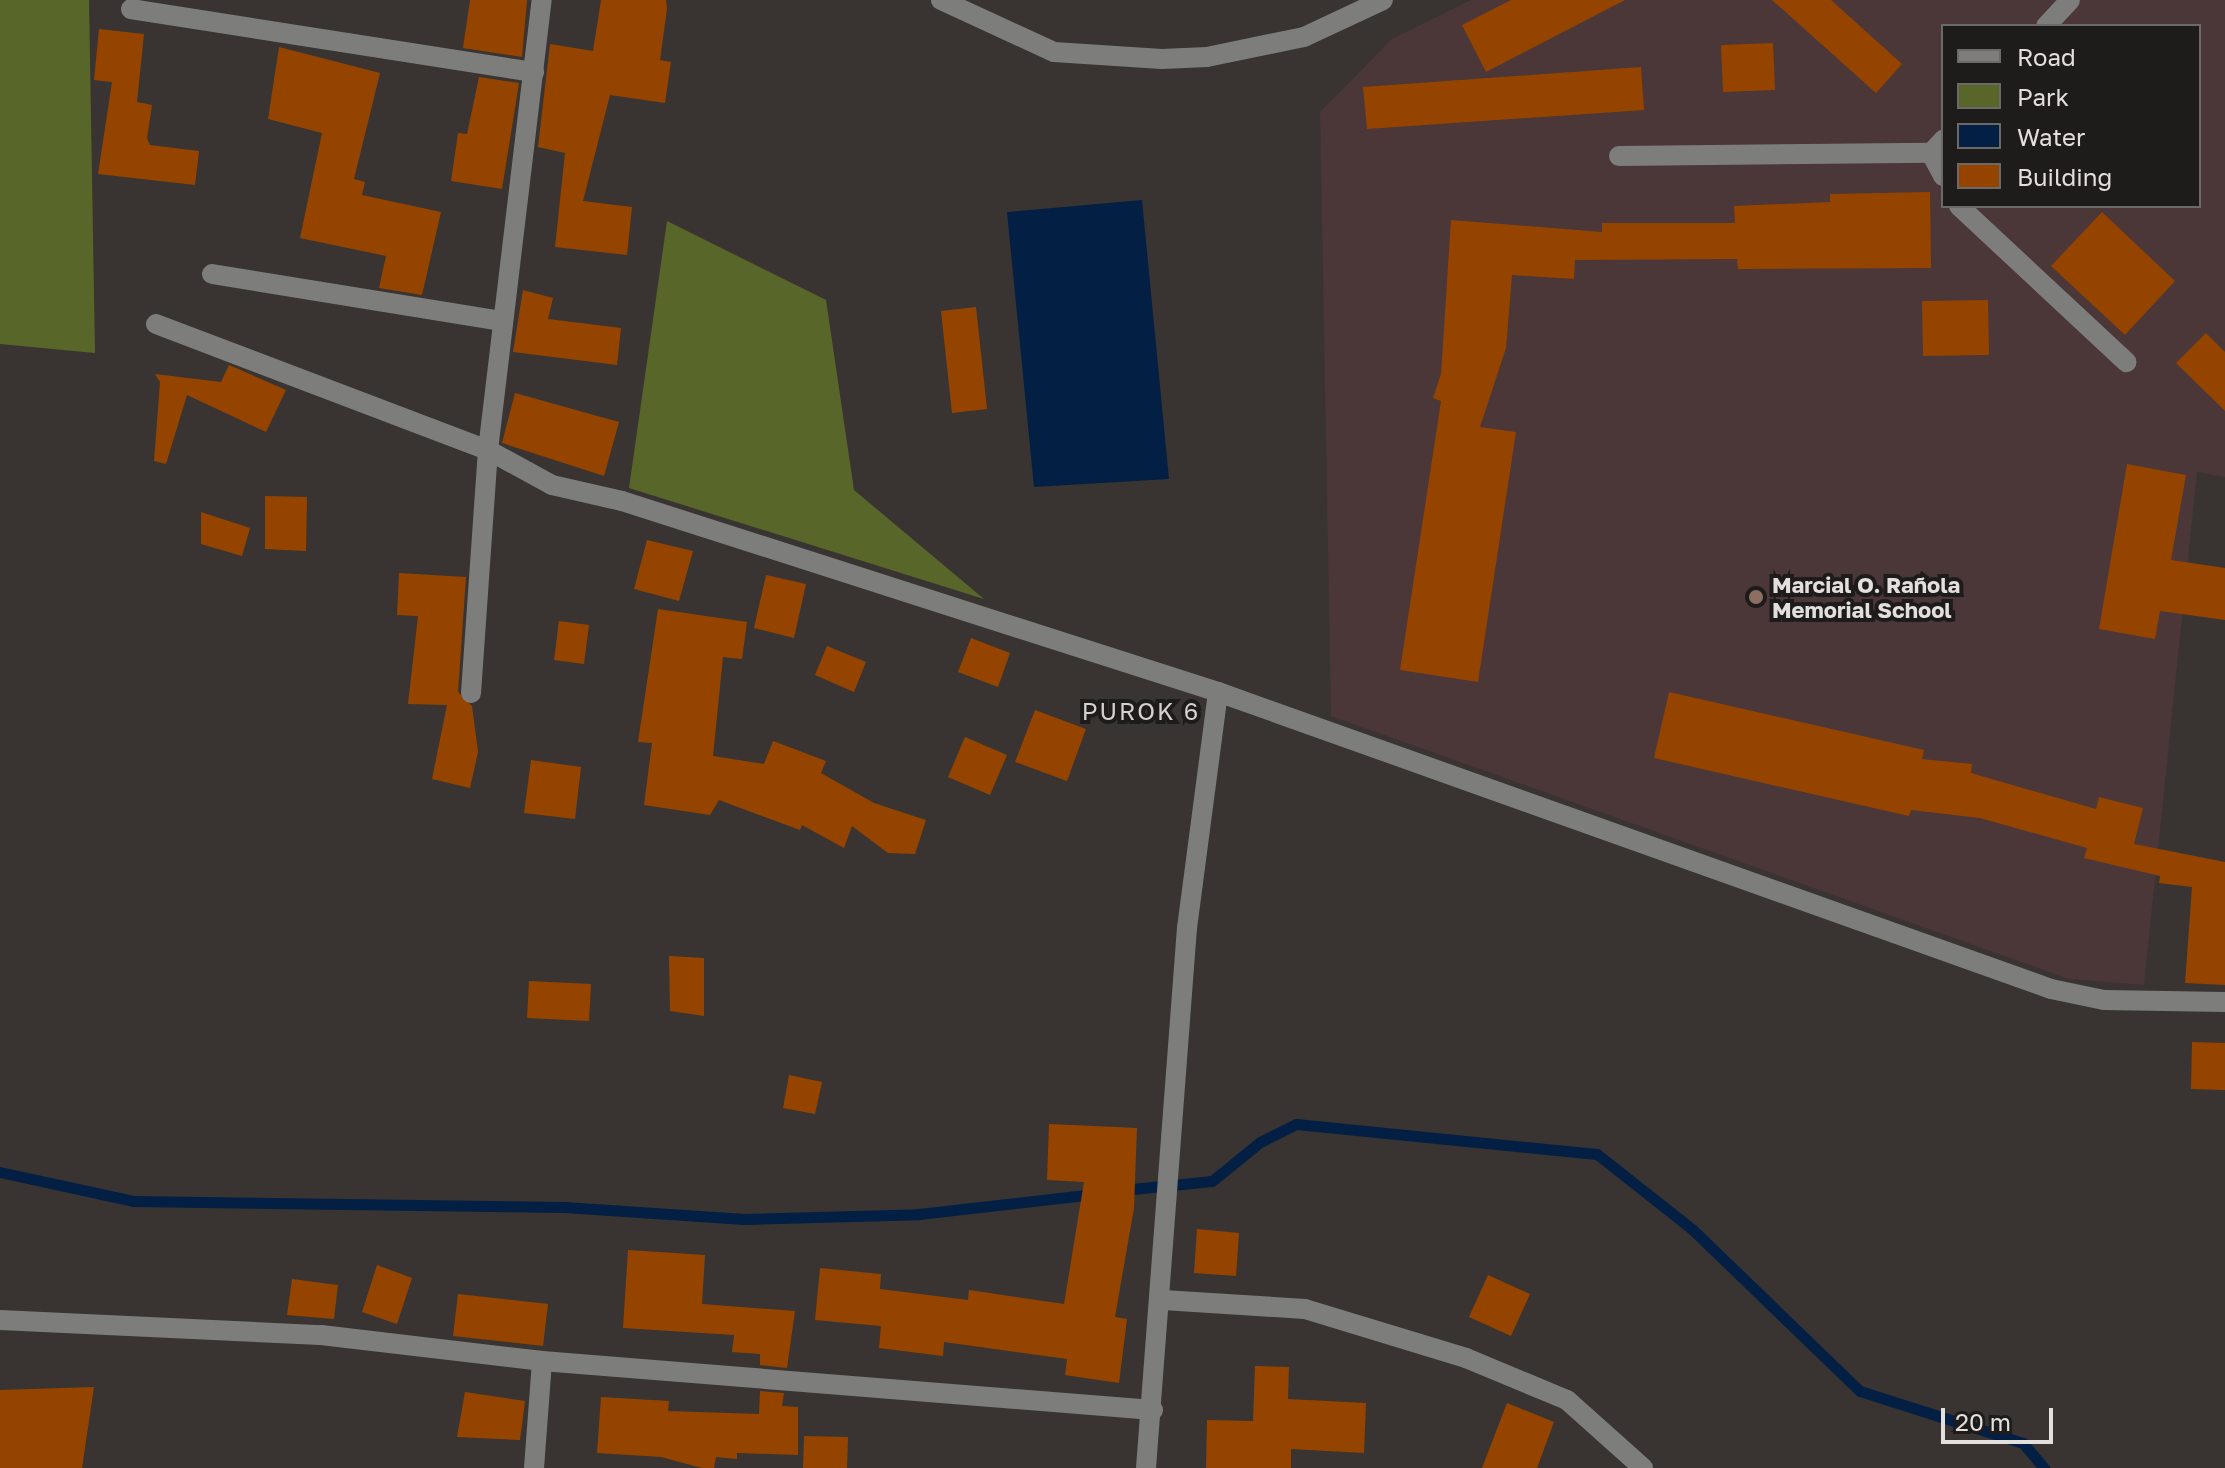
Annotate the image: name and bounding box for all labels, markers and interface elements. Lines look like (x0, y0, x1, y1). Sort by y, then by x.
legend (1941, 24, 2201, 208)
text: Road (2017, 42, 2076, 71)
text: Park (2017, 82, 2069, 111)
text: Water (2017, 122, 2085, 151)
text: Building (2017, 162, 2112, 191)
place label: Marcial O. Rañola Memorial School (1772, 571, 1960, 622)
marker: Marcial O. Rañola Memorial School (1747, 588, 1765, 606)
district label: PUROK 6 (1082, 697, 1200, 725)
scale bar (1945, 1392, 2057, 1442)
text: 20 m (1955, 1407, 2011, 1436)

